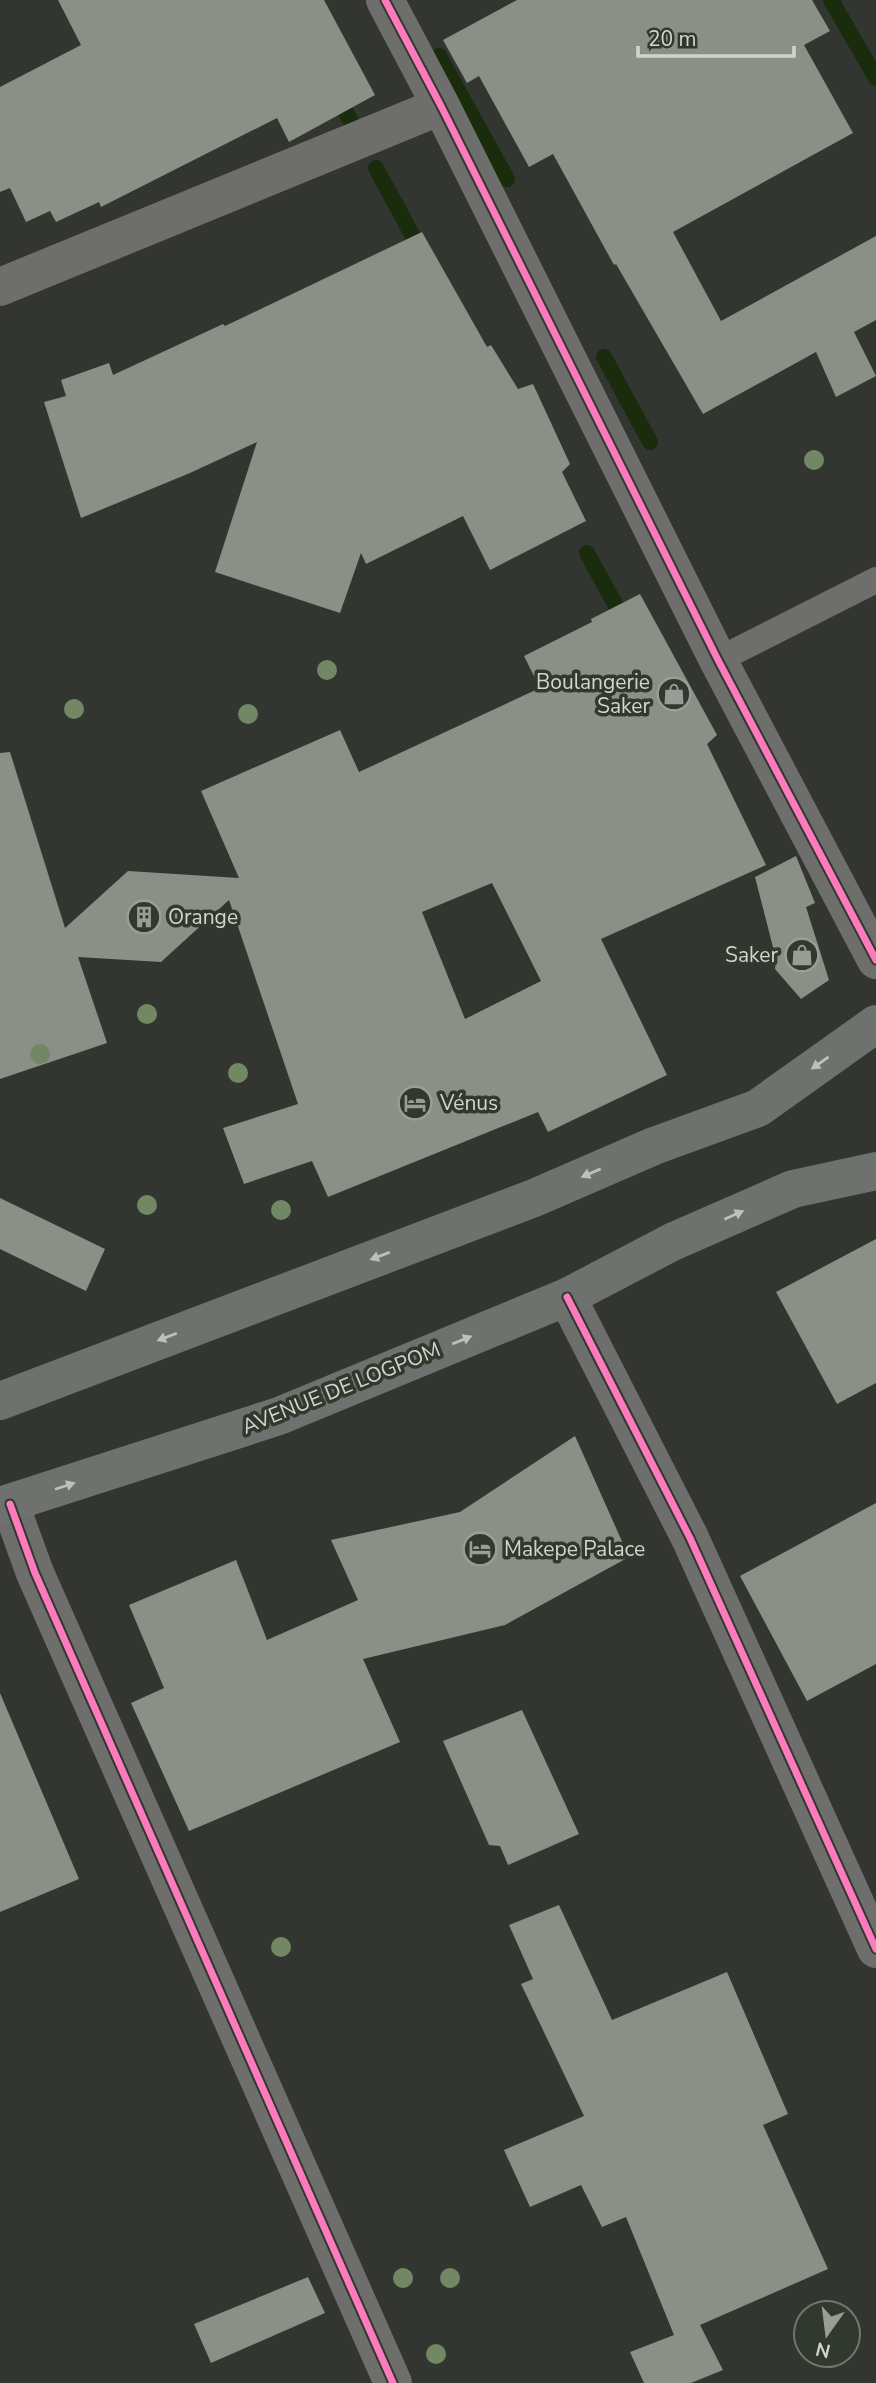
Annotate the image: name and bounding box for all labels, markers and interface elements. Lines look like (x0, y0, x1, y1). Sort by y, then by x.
scale bar (638, 14, 794, 58)
text: 20 m (648, 25, 697, 53)
place label: Boulangerie Saker (536, 668, 650, 720)
shop icon: Boulangerie Saker (655, 675, 693, 713)
building icon: Orange (125, 898, 163, 936)
place label: Orange (168, 903, 238, 931)
shop icon: Saker (783, 936, 821, 974)
place label: Saker (725, 941, 778, 969)
one-way arrow (811, 1056, 829, 1070)
hotel icon: Vénus (396, 1084, 434, 1122)
place label: Vénus (439, 1089, 498, 1117)
one-way arrow (581, 1168, 602, 1179)
one-way arrow (724, 1209, 744, 1221)
one-way arrow (369, 1251, 390, 1262)
one-way arrow (156, 1332, 177, 1343)
one-way arrow (452, 1334, 473, 1345)
street label: AVENUE DE LOGPOM (238, 1335, 444, 1441)
one-way arrow (55, 1480, 76, 1491)
hotel icon: Makepe Palace (461, 1530, 499, 1568)
place label: Makepe Palace (504, 1535, 645, 1563)
north arrow (792, 2299, 862, 2369)
text: N (813, 2335, 833, 2364)

